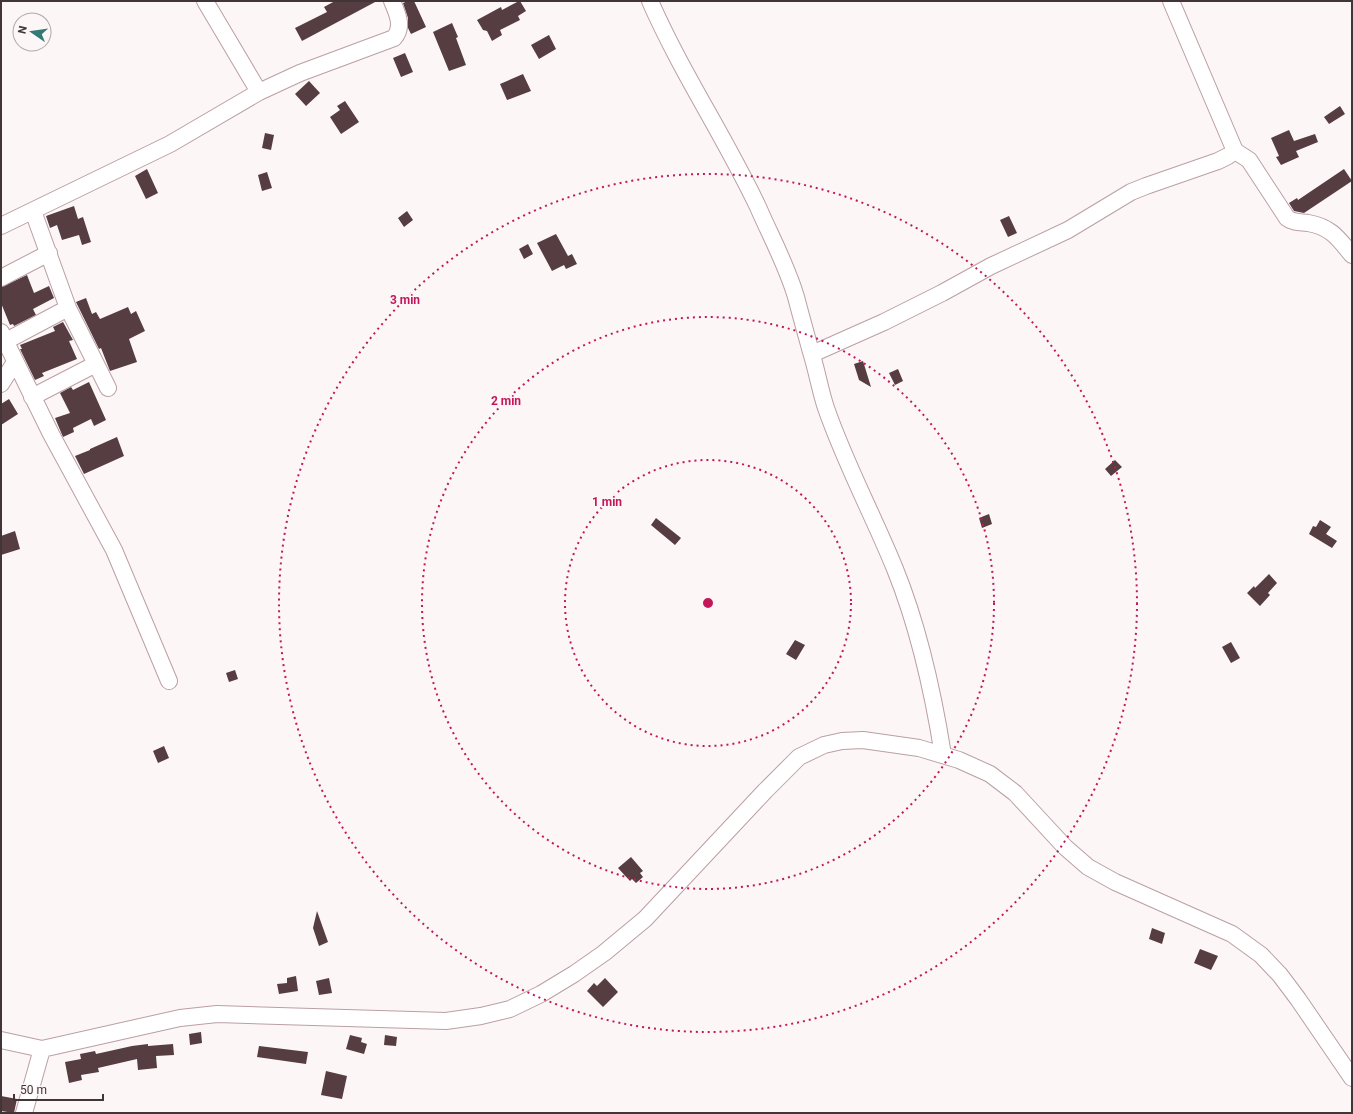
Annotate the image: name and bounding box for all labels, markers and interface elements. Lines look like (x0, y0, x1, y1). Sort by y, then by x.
north arrow (12, 12, 52, 52)
text: N (16, 24, 30, 35)
text: 3 min (390, 293, 420, 307)
text: 2 min (491, 394, 521, 408)
text: 1 min (592, 495, 622, 509)
centre of rings (701, 596, 715, 610)
scale bar (14, 1076, 103, 1102)
text: 50 m (20, 1083, 47, 1097)

